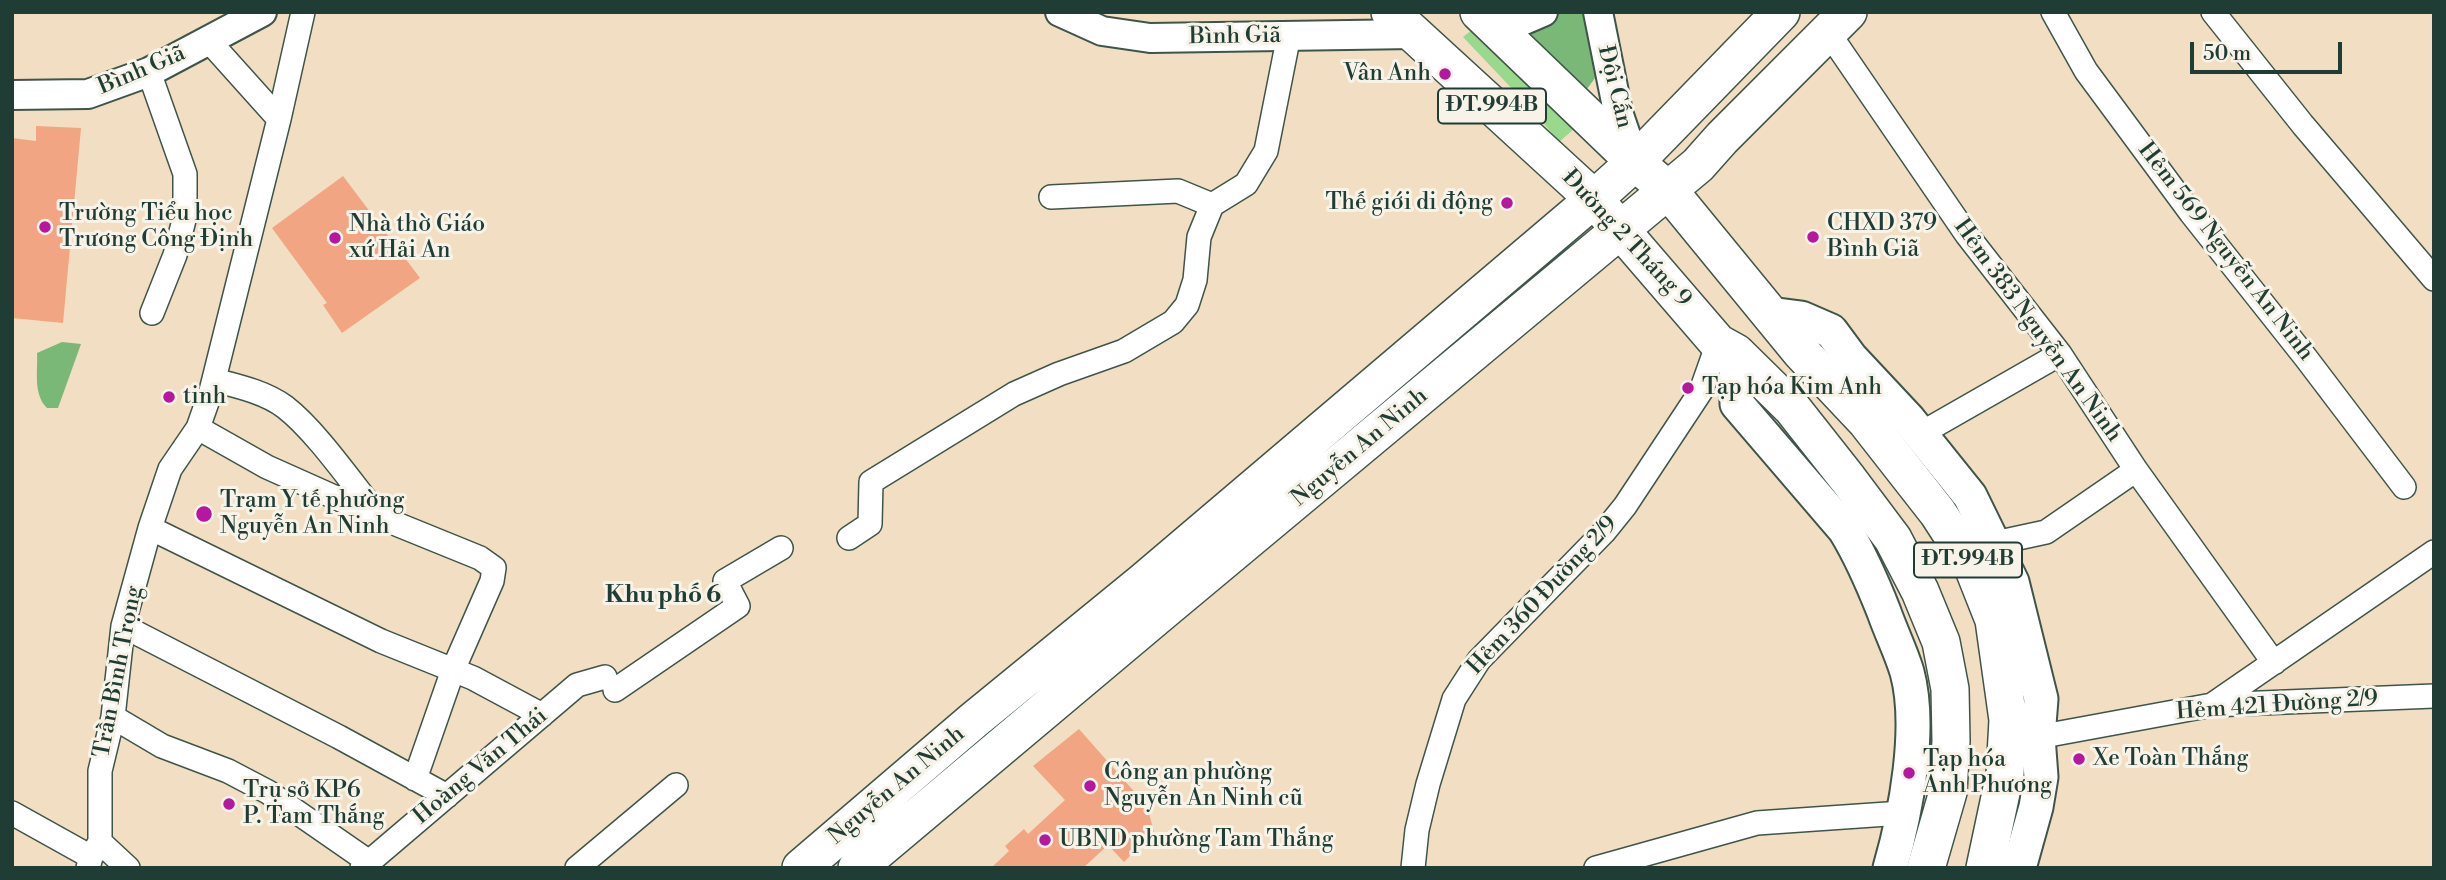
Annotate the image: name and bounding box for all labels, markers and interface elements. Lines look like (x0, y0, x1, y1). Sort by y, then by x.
street label: Bình Giã (1189, 22, 1281, 52)
scale bar (2194, 28, 2346, 72)
street label: Bình Giã (94, 40, 190, 102)
text: 50 m (2203, 41, 2251, 67)
street label: Đội Cấn (1590, 43, 1638, 131)
place label: Vân Anh (1343, 60, 1431, 88)
marker: Vân Anh (1437, 66, 1453, 82)
road number: ĐT.994B (1438, 88, 1546, 124)
street label: Hẻm 569 Nguyễn An Ninh (2131, 137, 2319, 367)
street label: Đường 2 Tháng 9 (1555, 165, 1697, 313)
place label: Thế giới di động (1325, 189, 1493, 217)
marker: Thế giới di động (1499, 195, 1515, 211)
place label: Trường Tiểu học Trương Công Định (59, 200, 253, 254)
place label: CHXD 379 Bình Giã (1827, 210, 1937, 264)
place label: Nhà thờ Giáo xứ Hải An (349, 211, 485, 265)
street label: Hẻm 383 Nguyễn An Ninh (1947, 214, 2127, 448)
marker: Trường Tiểu học Trương Công Định (37, 219, 53, 235)
marker: CHXD 379 Bình Giã (1805, 229, 1821, 245)
marker: Nhà thờ Giáo xứ Hải An (327, 230, 343, 246)
place label: Tạp hóa Kim Anh (1702, 374, 1882, 402)
marker: Tạp hóa Kim Anh (1680, 380, 1696, 396)
place label: tinh (183, 383, 226, 411)
street label: Nguyễn An Ninh (1286, 383, 1434, 513)
marker: tinh (161, 389, 177, 405)
place label: Trạm Y tế phường Nguyễn An Ninh (220, 487, 404, 541)
marker: Trạm Y tế phường Nguyễn An Ninh (194, 504, 214, 524)
street label: Hẻm 360 Đường 2/9 (1462, 511, 1624, 681)
road number: ĐT.994B (1914, 542, 2022, 578)
district label: Khu phố 6 (605, 582, 721, 610)
street label: Trần Bình Trọng (89, 584, 149, 760)
street label: Hẻm 421 Đường 2/9 (2175, 685, 2379, 727)
street label: Hoàng Văn Thái (408, 703, 554, 831)
street label: Nguyễn An Ninh (823, 721, 971, 851)
place label: Xe Toàn Thắng (2093, 745, 2248, 773)
place label: Tạp hóa Ánh Phương (1923, 746, 2052, 800)
marker: Xe Toàn Thắng (2071, 751, 2087, 767)
place label: Công an phường Nguyễn An Ninh cũ (1104, 759, 1303, 813)
marker: Tạp hóa Ánh Phương (1901, 765, 1917, 781)
place label: Trụ sở KP6 P. Tam Thắng (243, 777, 384, 831)
marker: Công an phường Nguyễn An Ninh cũ (1082, 778, 1098, 794)
marker: Trụ sở KP6 P. Tam Thắng (221, 796, 237, 812)
place label: UBND phường Tam Thắng (1059, 826, 1333, 854)
marker: UBND phường Tam Thắng (1037, 832, 1053, 848)

